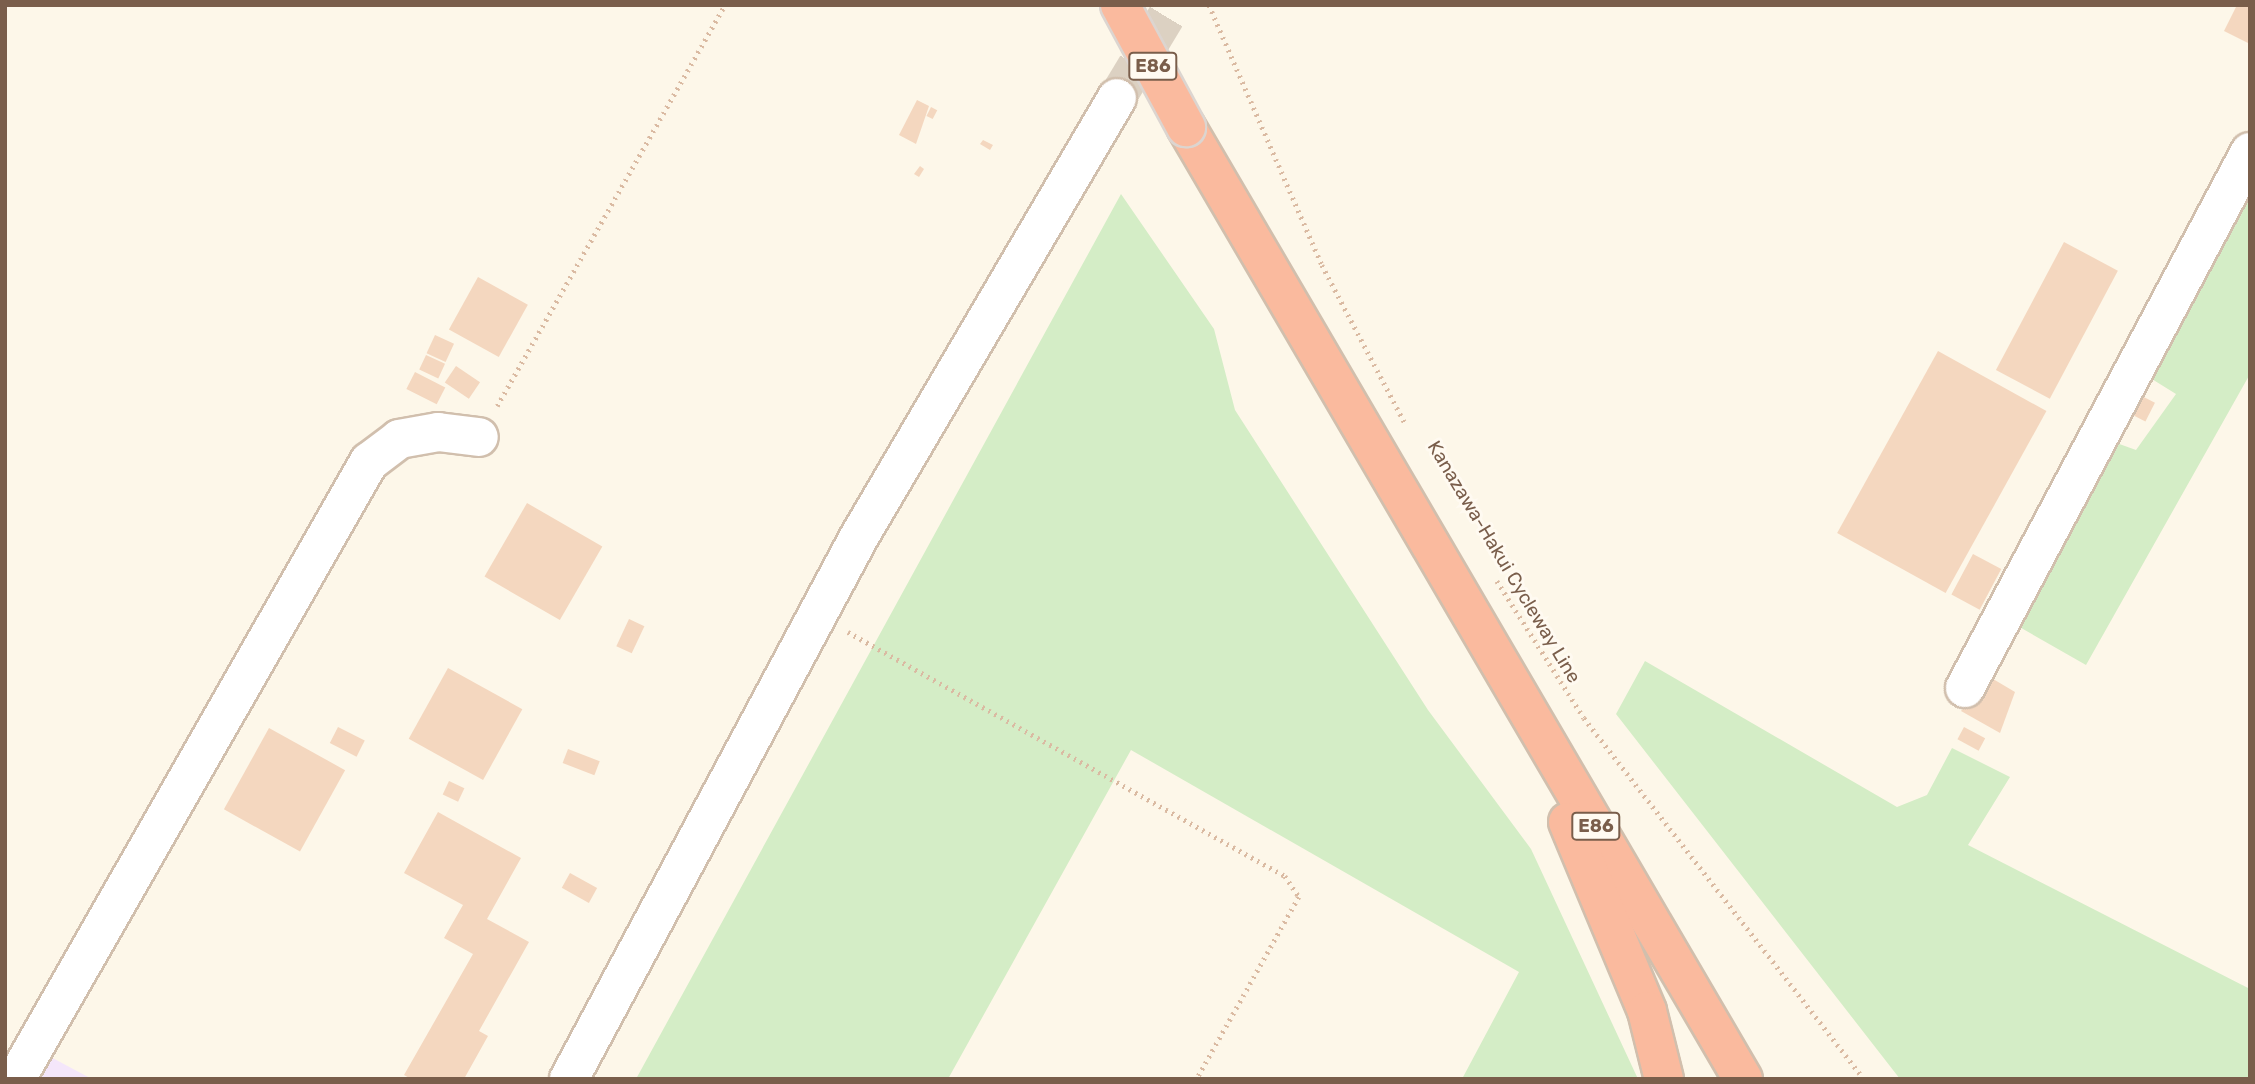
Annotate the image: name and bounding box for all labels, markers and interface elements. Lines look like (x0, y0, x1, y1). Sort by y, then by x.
road number: E86 (1127, 52, 1179, 80)
street label: Kanazawa-Hakui Cycleway Line (1422, 437, 1586, 687)
road number: E86 (1570, 812, 1622, 840)

